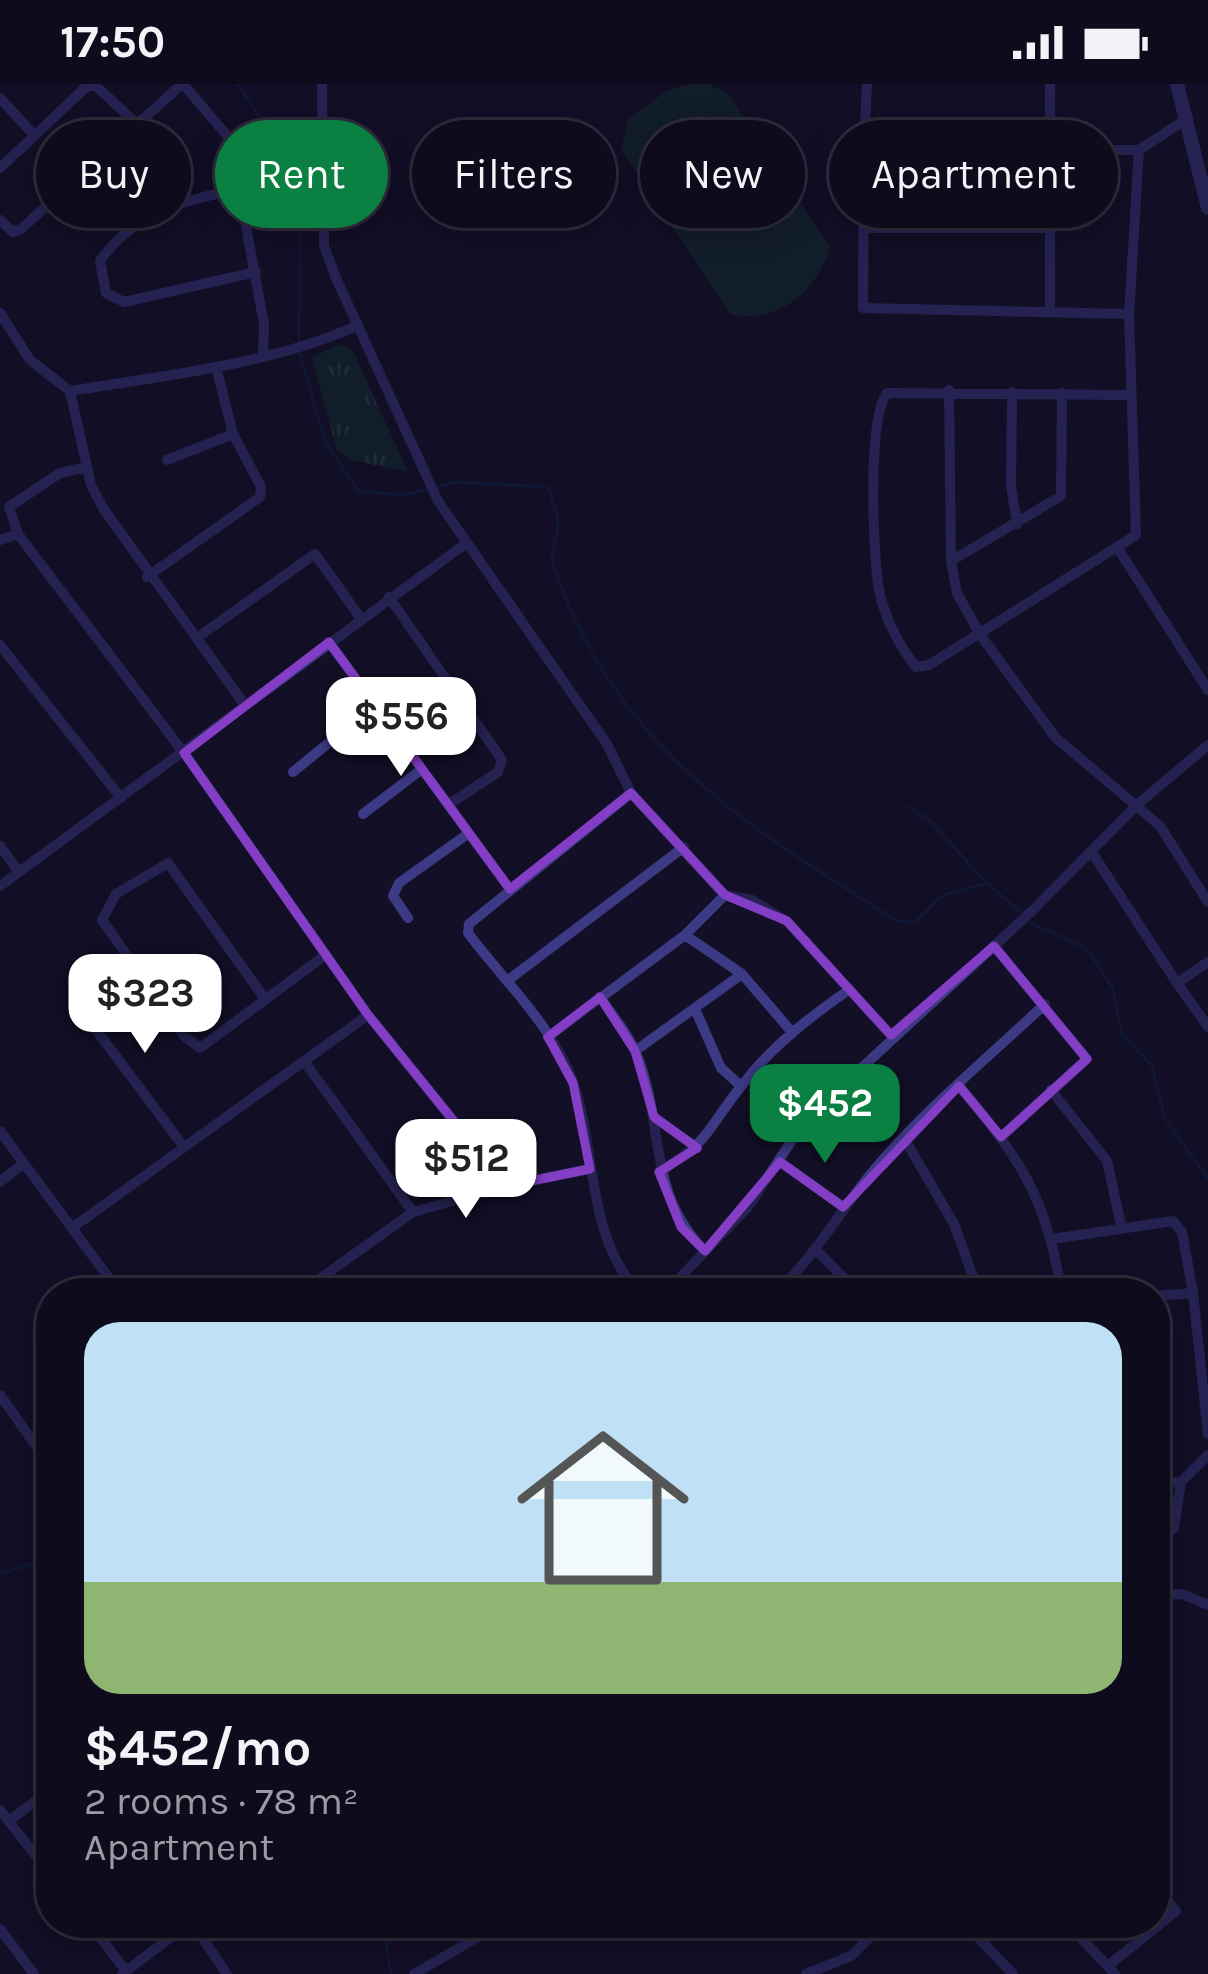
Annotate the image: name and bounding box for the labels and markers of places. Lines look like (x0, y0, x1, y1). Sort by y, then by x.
pin: $556 (330, 677, 472, 779)
pin: $323 (74, 954, 216, 1056)
pin: $452 (754, 1064, 896, 1166)
pin: $512 (395, 1119, 537, 1221)

